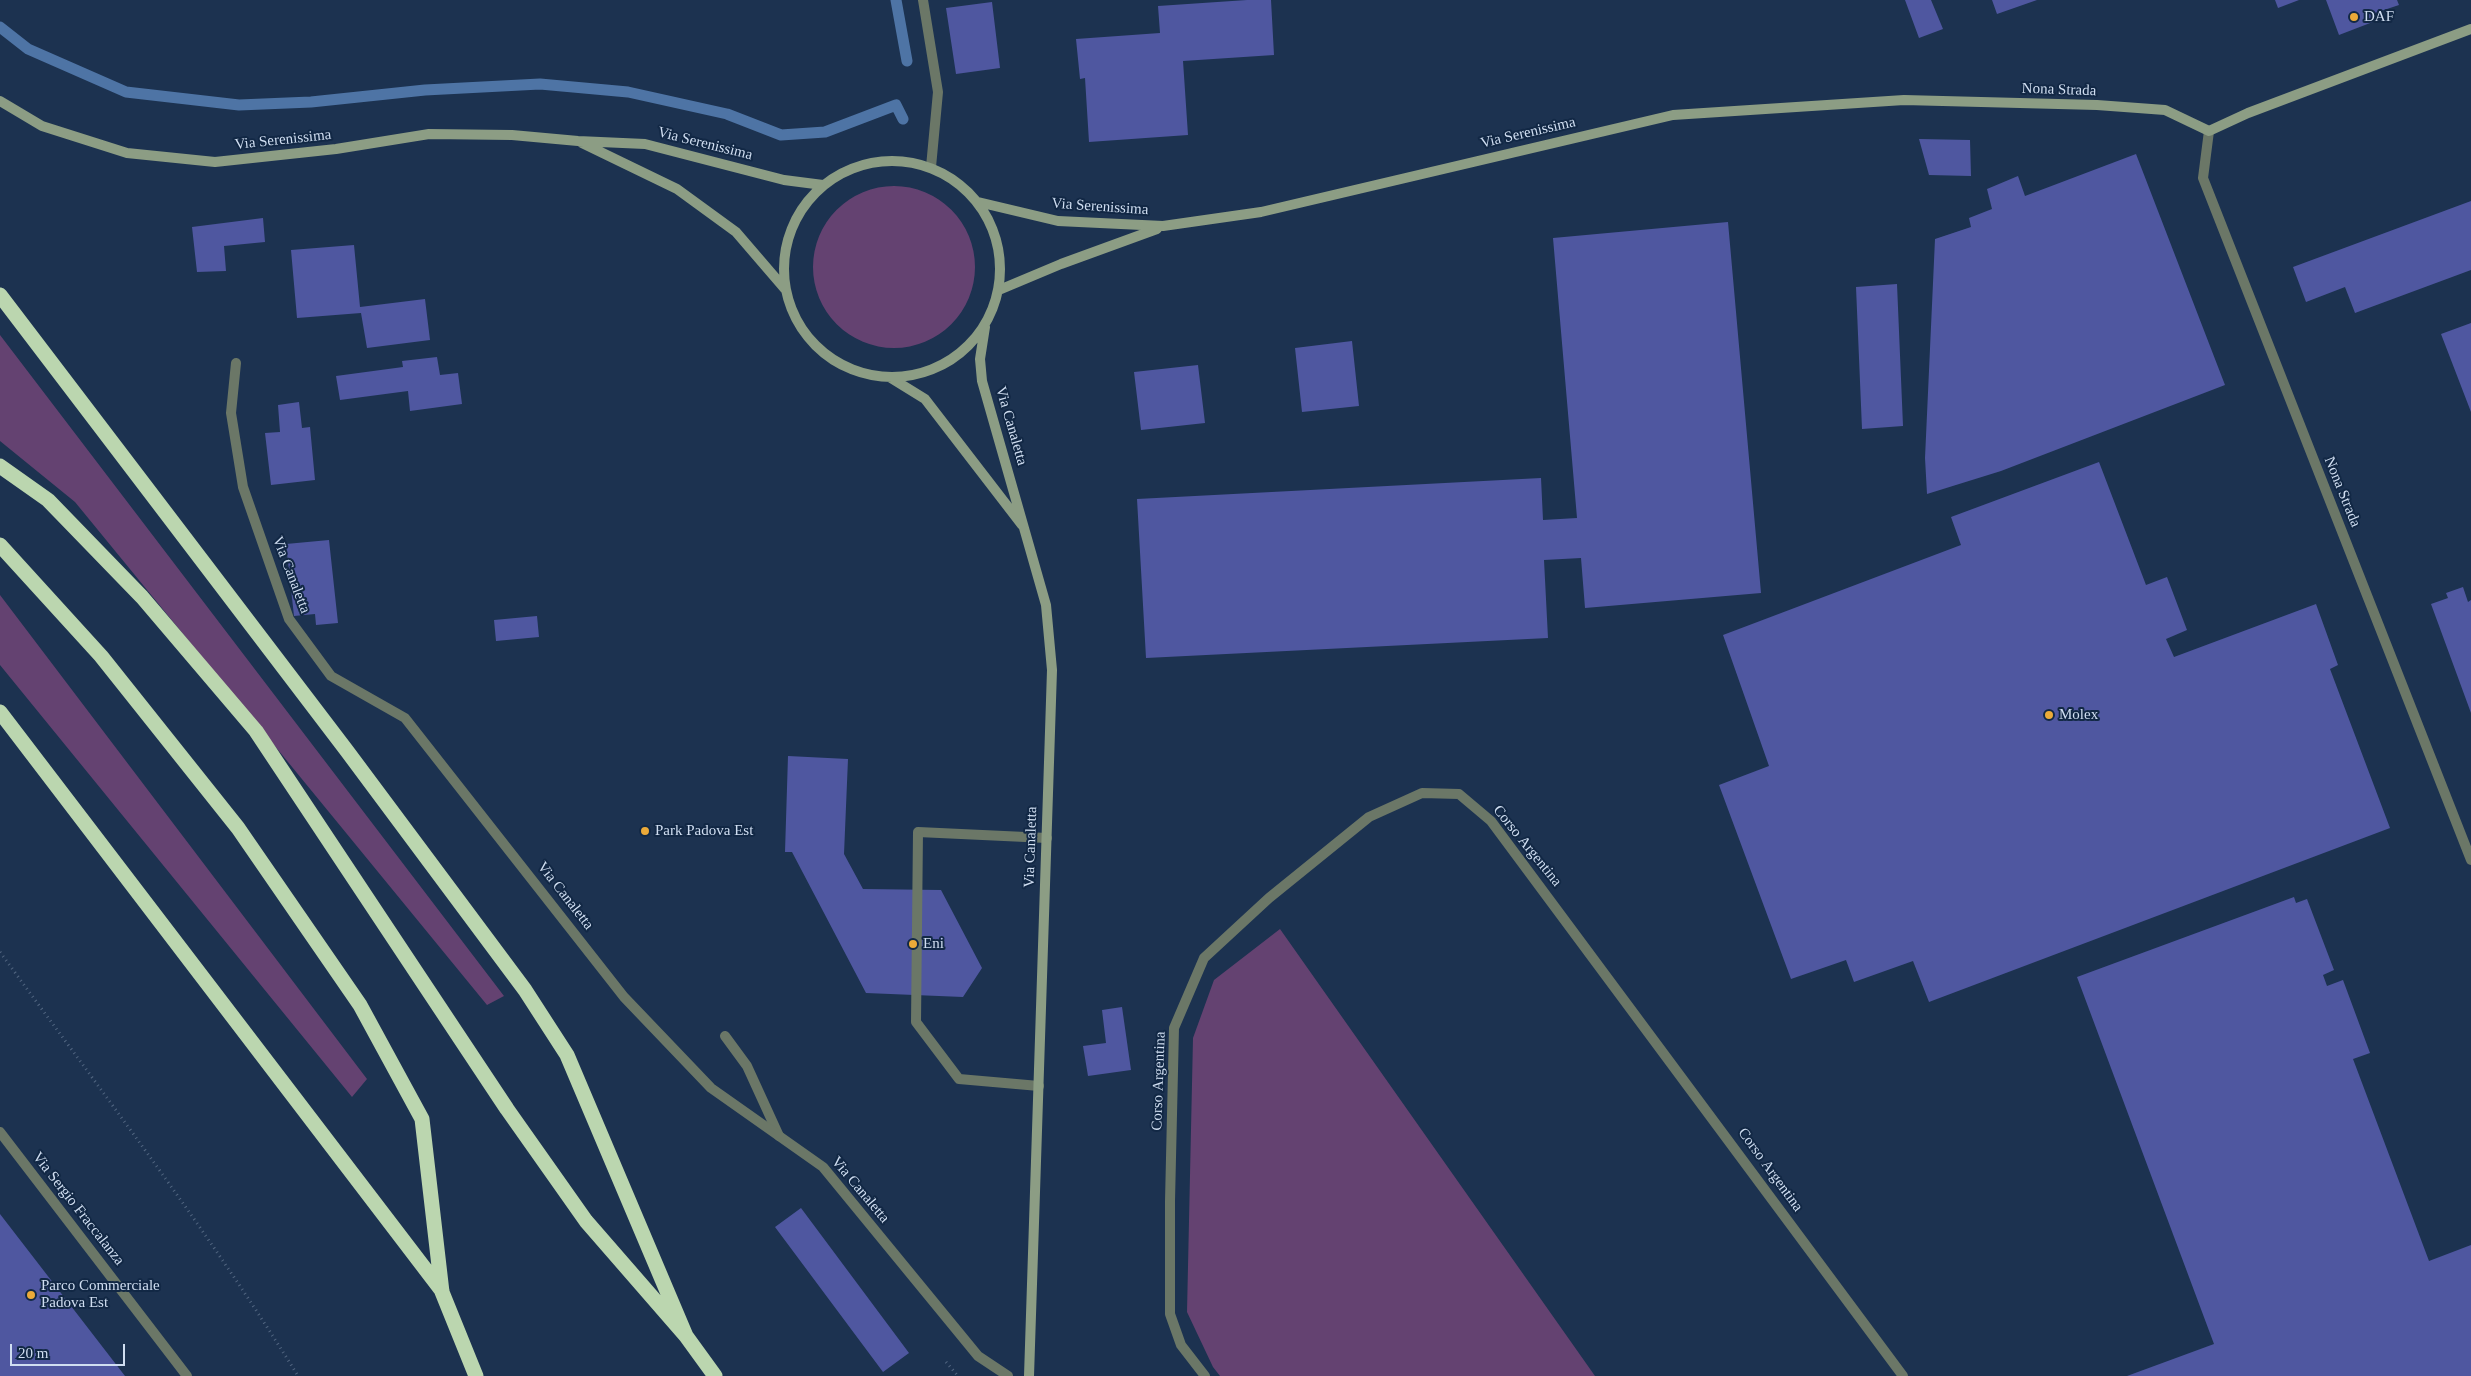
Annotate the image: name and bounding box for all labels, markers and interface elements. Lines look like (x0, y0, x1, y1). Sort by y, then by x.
place label: DAF (2364, 8, 2394, 26)
marker: DAF (2348, 11, 2360, 23)
street label: Nona Strada (2021, 80, 2097, 100)
street label: Via Serenissima (1479, 113, 1577, 153)
street label: Via Serenissima (656, 124, 754, 164)
street label: Via Serenissima (234, 126, 332, 154)
street label: Via Serenissima (1051, 195, 1149, 219)
street label: Via Canaletta (991, 385, 1031, 467)
street label: Nona Strada (2320, 454, 2364, 530)
street label: Via Canaletta (268, 534, 314, 616)
place label: Molex (2059, 706, 2098, 724)
marker: Molex (2043, 709, 2055, 721)
street label: Corso Argentina (1489, 802, 1565, 890)
street label: Via Canaletta (1021, 806, 1041, 888)
place label: Park Padova Est (655, 822, 753, 840)
marker: Park Padova Est (639, 825, 651, 837)
street label: Via Canaletta (533, 858, 597, 934)
place label: Eni (923, 935, 944, 953)
marker: Eni (907, 938, 919, 950)
street label: Corso Argentina (1148, 1031, 1170, 1131)
street label: Corso Argentina (1734, 1125, 1806, 1215)
street label: Via Sergio Fraccalanza (28, 1149, 128, 1269)
street label: Via Canaletta (827, 1153, 893, 1227)
place label: Parco Commerciale Padova Est (41, 1277, 160, 1312)
marker: Parco Commerciale Padova Est (25, 1289, 37, 1301)
scale bar (12, 1334, 128, 1366)
text: 20 m (18, 1345, 48, 1361)

